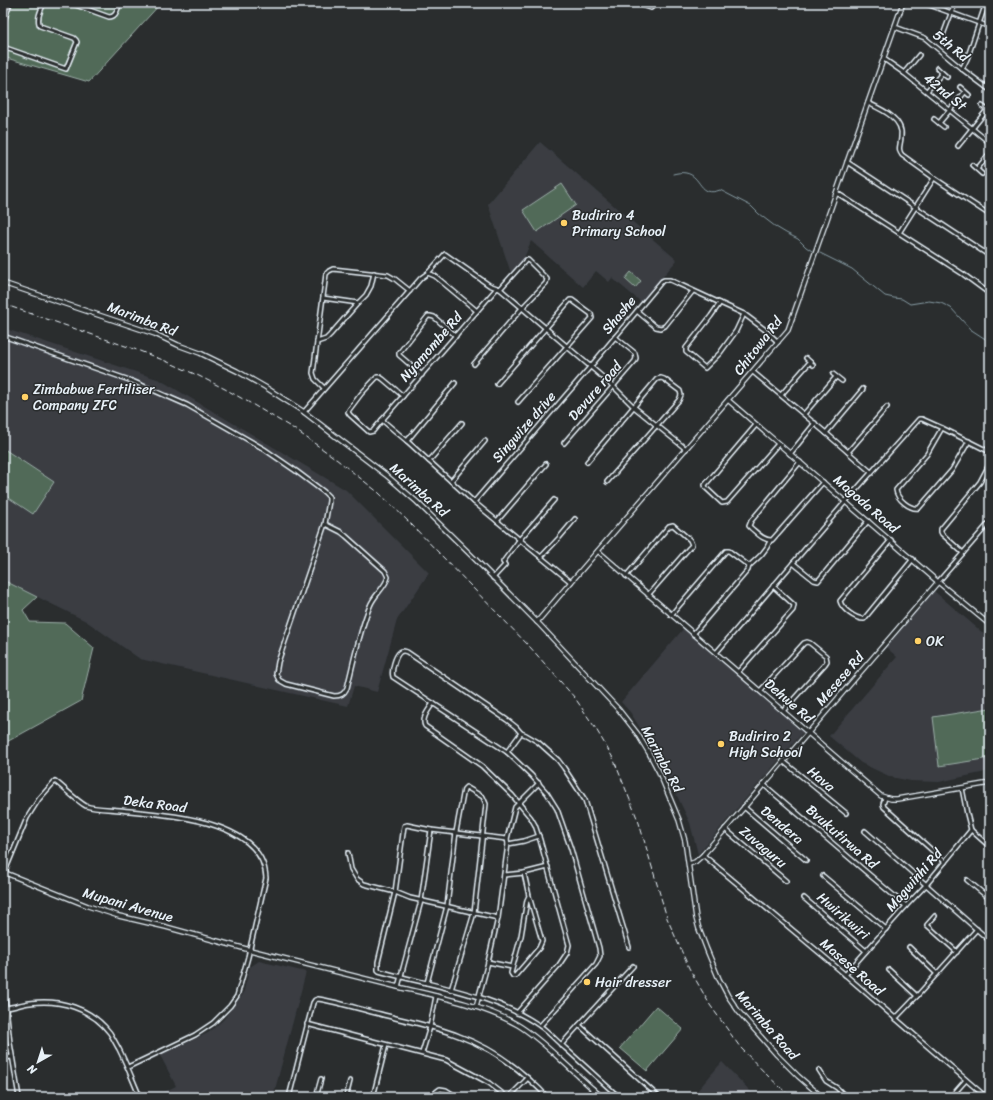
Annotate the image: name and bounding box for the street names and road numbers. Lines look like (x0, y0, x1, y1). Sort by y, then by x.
street label: 5th Rd (927, 23, 976, 70)
street label: 42nd St (918, 67, 973, 118)
street label: Shashe (595, 290, 643, 340)
street label: Marimba Rd (104, 294, 182, 344)
street label: Nyamombe Rd (393, 305, 470, 388)
street label: Chitowa Rd (727, 310, 790, 381)
street label: Devure road (562, 354, 629, 427)
street label: Singwize drive (486, 385, 562, 469)
street label: Marimba Rd (384, 456, 456, 525)
street label: Magoda Road (827, 468, 906, 541)
street label: Mesese Rd (809, 645, 872, 712)
street label: Dehwe Rd (758, 672, 821, 731)
street label: Marimba Rd (634, 721, 691, 798)
street label: Hava (801, 760, 841, 799)
street label: Deka Road (122, 788, 190, 820)
street label: Bvukutirwa Rd (800, 798, 885, 877)
street label: Dendera (755, 799, 809, 851)
street label: Zuvaguru (733, 819, 793, 875)
street label: Magwinhi Rd (879, 841, 950, 917)
street label: Mupani Avenue (80, 880, 176, 930)
street label: Hwirikwiri (811, 886, 876, 947)
street label: Masese Road (814, 932, 891, 1003)
street label: Marimba Road (729, 984, 806, 1067)

